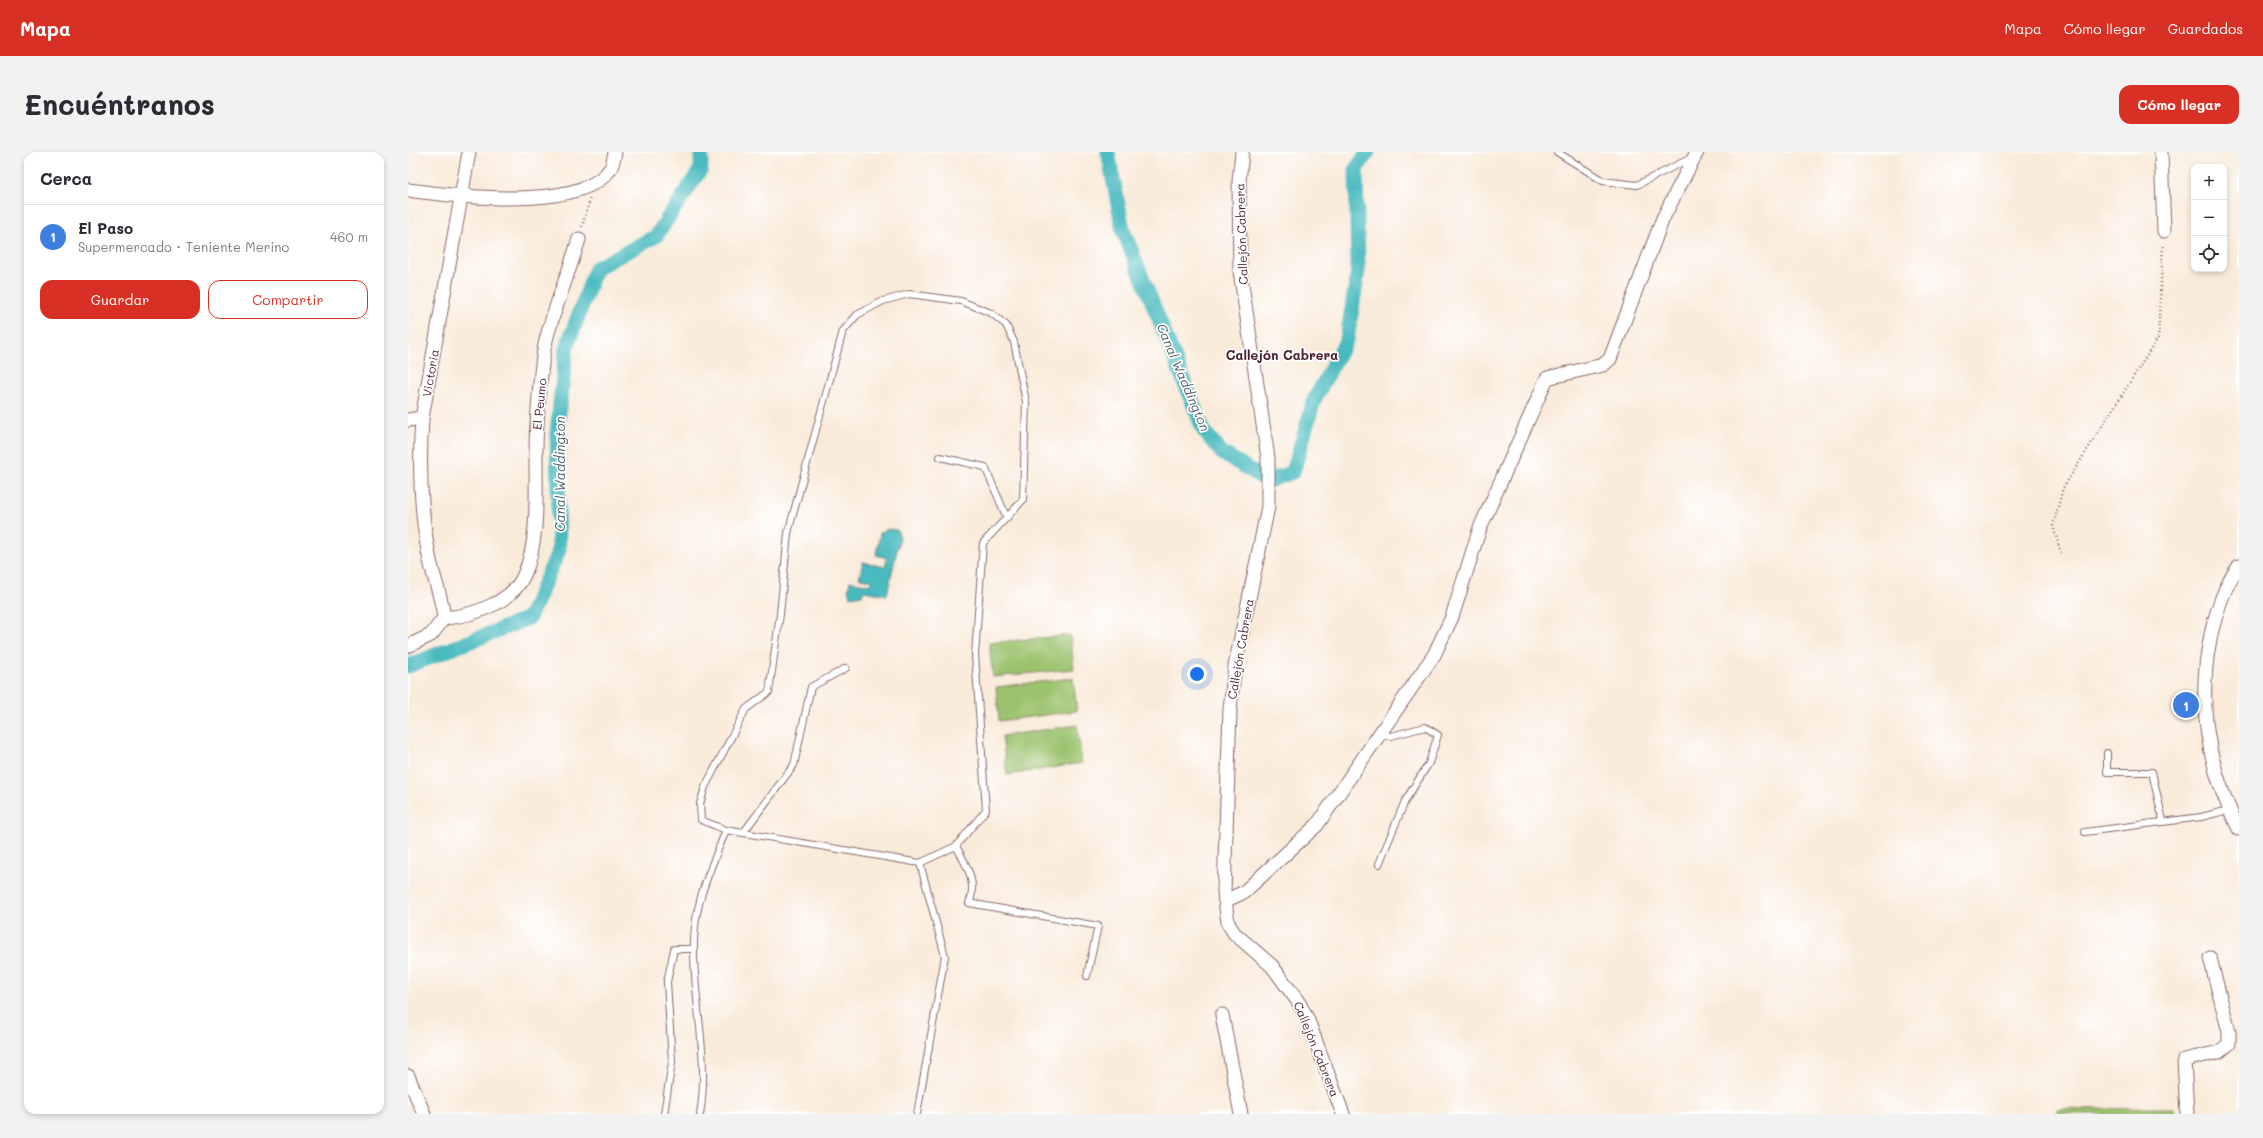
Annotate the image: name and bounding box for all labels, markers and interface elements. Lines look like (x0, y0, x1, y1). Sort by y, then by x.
text: Mapa (20, 16, 71, 41)
text: Mapa (2005, 19, 2042, 38)
text: Cómo llegar (2064, 19, 2146, 38)
text: Guardados (2168, 19, 2243, 38)
button: Cómo llegar (2119, 85, 2239, 124)
text: Encuéntranos (24, 86, 215, 122)
map controls (2191, 164, 2227, 272)
button: + (2191, 164, 2227, 200)
text: Cerca (40, 167, 92, 189)
street label: Callejón Cabrera (1231, 183, 1251, 285)
button: − (2191, 200, 2227, 236)
text: El Paso (78, 218, 133, 238)
text: 1 (50, 228, 56, 245)
text: 460 m (330, 228, 368, 245)
button: locate (2191, 236, 2227, 272)
text: Supermercado · Teniente Merino (78, 238, 289, 255)
button: Guardar (40, 280, 200, 319)
button: Compartir (208, 280, 368, 319)
water label: Canal Waddington (1154, 321, 1214, 433)
district label: Callejón Cabrera (1226, 346, 1338, 363)
street label: Victoria (418, 348, 442, 398)
street label: El Peumo (528, 377, 550, 431)
water label: Canal Waddington (551, 416, 568, 532)
street label: Callejón Cabrera (1223, 597, 1257, 701)
your location (1187, 664, 1207, 684)
pin: 1 (2173, 690, 2199, 720)
street label: Callejón Cabrera (1291, 999, 1343, 1099)

